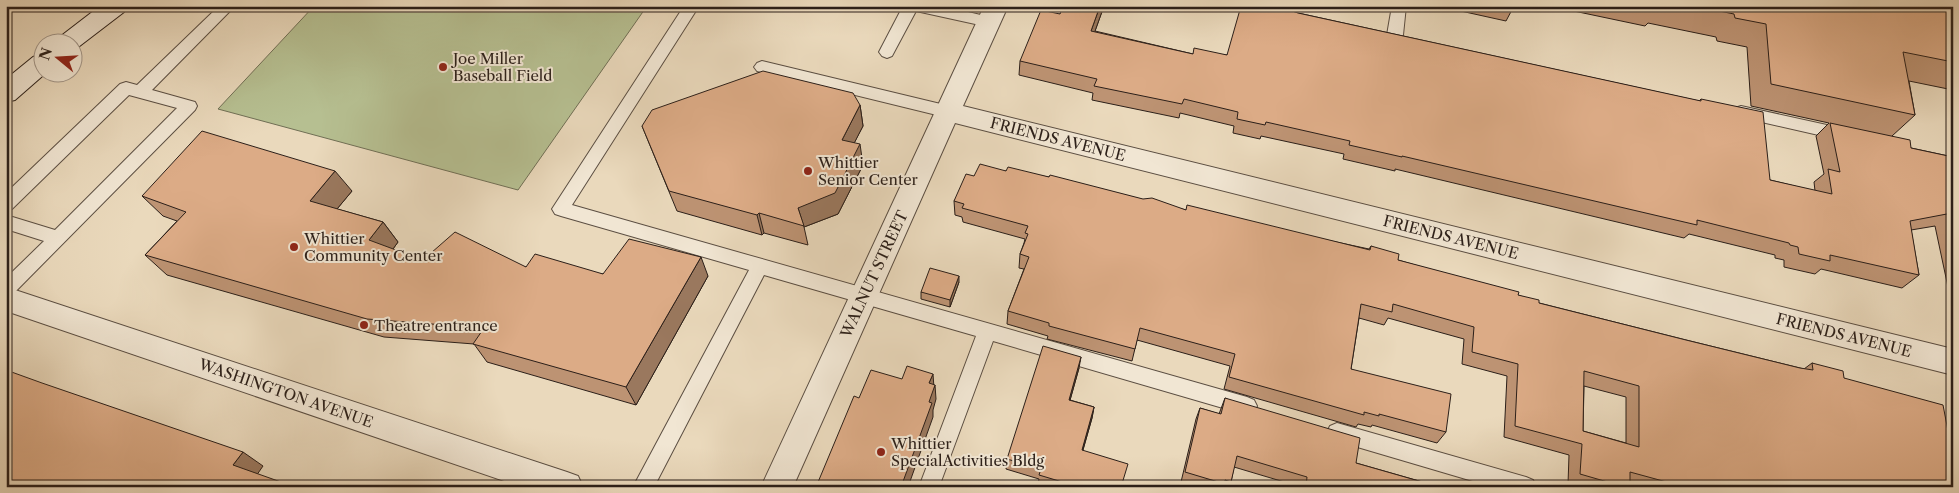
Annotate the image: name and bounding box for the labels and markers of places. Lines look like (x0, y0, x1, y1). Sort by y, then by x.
place label: Joe Miller Baseball Field (451, 49, 552, 85)
marker: Joe Miller Baseball Field (437, 61, 449, 73)
place label: Whittier Senior Center (817, 153, 919, 189)
marker: Whittier Senior Center (802, 165, 814, 177)
place label: Whittier Community Center (303, 229, 443, 265)
marker: Whittier Community Center (288, 241, 300, 253)
place label: Theatre entrance (374, 316, 498, 335)
marker: Theatre entrance (358, 319, 370, 331)
place label: Whittier SpecialActivities Bldg (890, 434, 1044, 470)
marker: Whittier SpecialActivities Bldg (875, 446, 887, 458)

